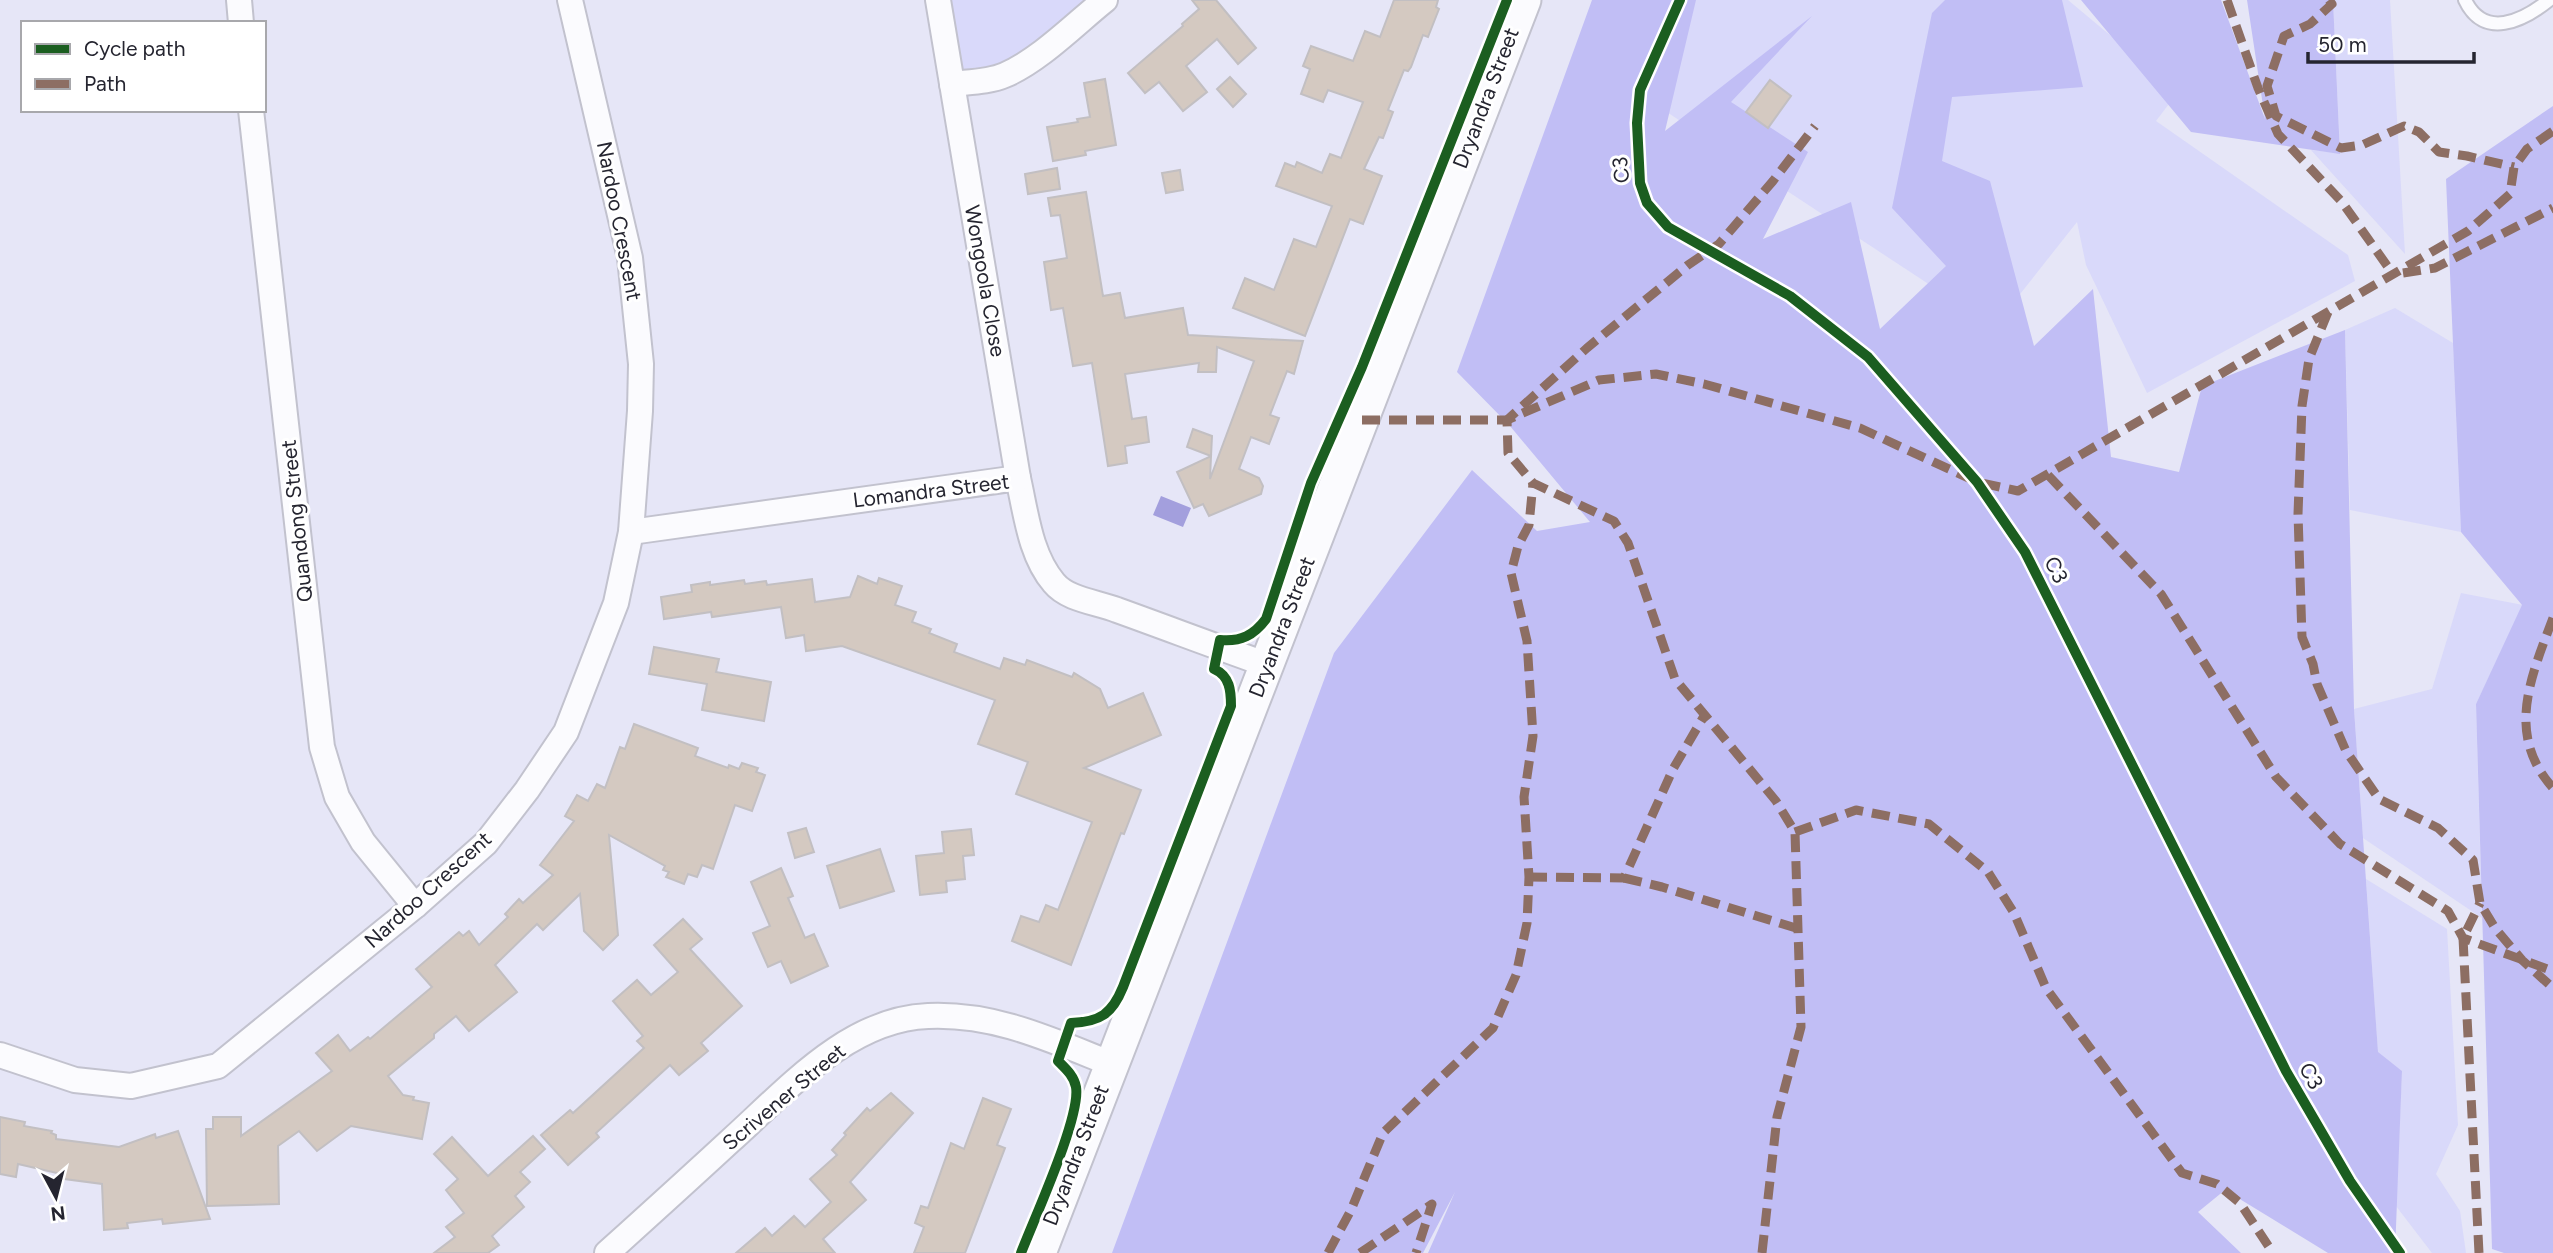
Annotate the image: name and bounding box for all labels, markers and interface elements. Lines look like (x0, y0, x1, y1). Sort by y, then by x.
legend (21, 21, 266, 112)
scale bar (2308, 21, 2474, 65)
street label: Dryandra Street (1447, 24, 1524, 172)
text: 50 m (2318, 32, 2367, 57)
text: Cycle path (84, 36, 185, 61)
text: Path (84, 71, 126, 96)
street label: Nardoo Crescent (592, 139, 647, 303)
street label: C3 (1607, 156, 1634, 184)
street label: Wongoola Close (960, 203, 1011, 359)
street label: Quandong Street (276, 439, 317, 603)
street label: Lomandra Street (851, 468, 1011, 513)
street label: C3 (2039, 552, 2074, 587)
street label: Dryandra Street (1243, 553, 1320, 701)
street label: Nardoo Crescent (359, 826, 496, 953)
street label: Scrivener Street (717, 1038, 850, 1155)
street label: C3 (2294, 1058, 2329, 1093)
street label: Dryandra Street (1037, 1081, 1114, 1229)
north arrow (21, 1162, 91, 1232)
text: N (49, 1201, 67, 1226)

